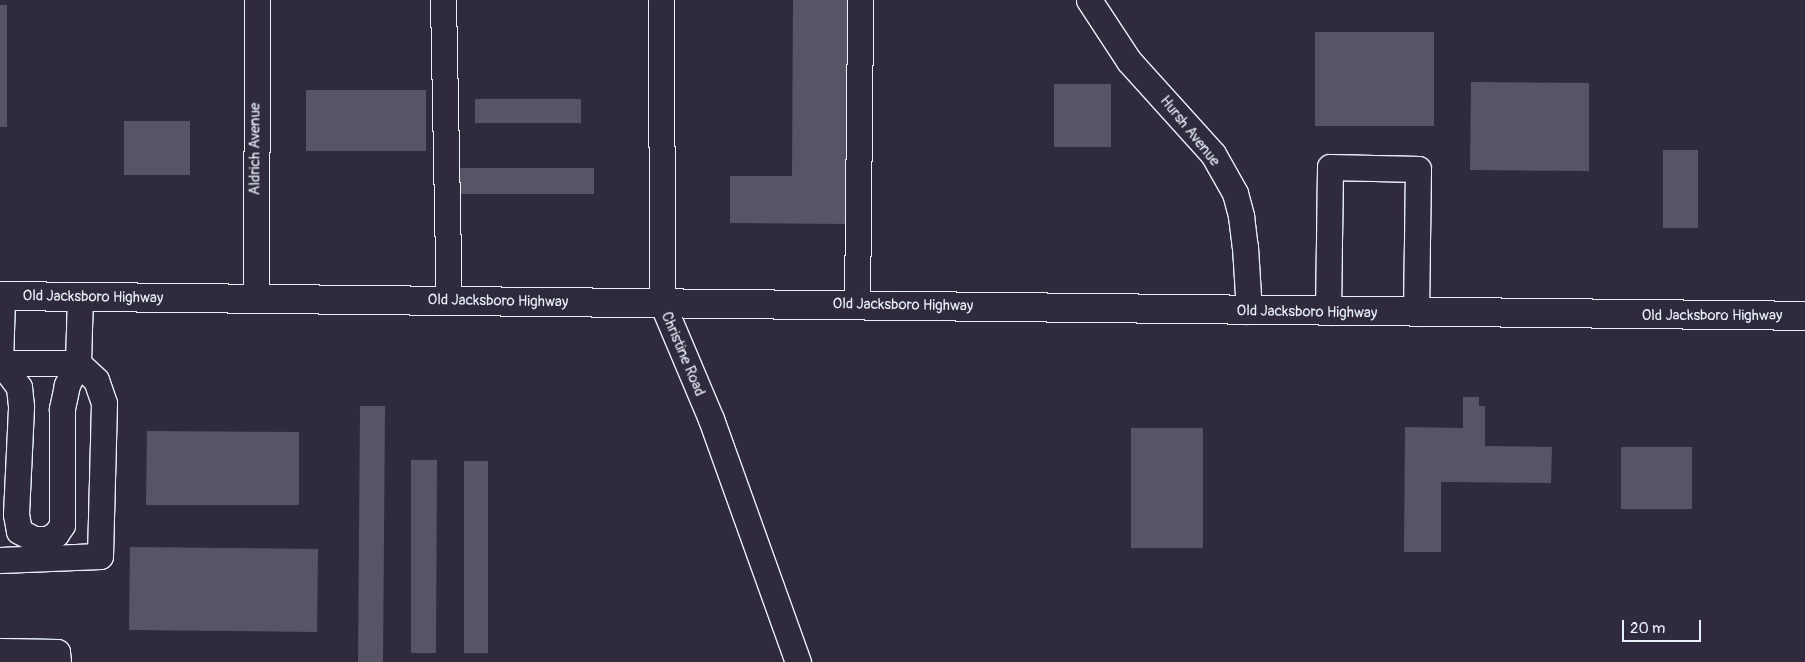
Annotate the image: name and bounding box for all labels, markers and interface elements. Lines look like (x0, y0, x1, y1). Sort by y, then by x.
street label: Hursh Avenue (1156, 92, 1224, 170)
street label: Aldrich Avenue (246, 103, 264, 195)
street label: Old Jacksboro Highway (23, 287, 163, 307)
street label: Old Jacksboro Highway (428, 291, 568, 311)
street label: Old Jacksboro Highway (833, 295, 973, 315)
street label: Old Jacksboro Highway (1237, 302, 1377, 322)
street label: Old Jacksboro Highway (1642, 307, 1782, 325)
street label: Christine Road (657, 309, 709, 399)
scale bar (1625, 610, 1704, 642)
text: 20 m (1630, 619, 1665, 638)

